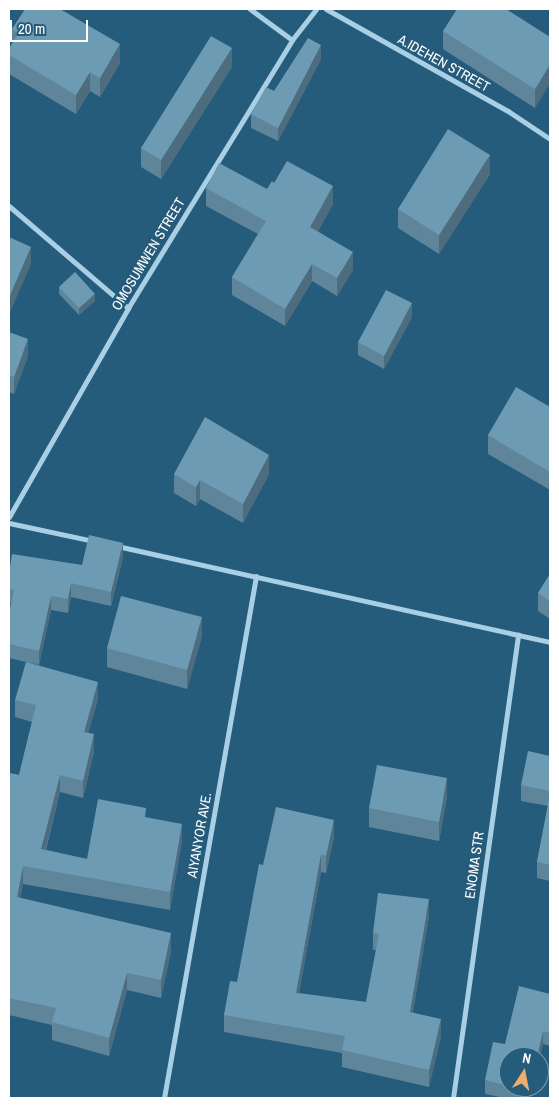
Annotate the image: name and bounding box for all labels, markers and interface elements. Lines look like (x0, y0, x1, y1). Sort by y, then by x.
scale bar (12, 10, 90, 42)
text: 20 m (18, 18, 45, 39)
street label: A.IDEHEN STREET (395, 31, 493, 95)
street label: OMOSUMWEN STREET (108, 195, 188, 313)
street label: AIYANYOR AVE. (183, 791, 215, 879)
street label: ENOMA STR (461, 830, 487, 900)
north arrow (499, 1047, 549, 1097)
text: N (521, 1049, 532, 1068)

